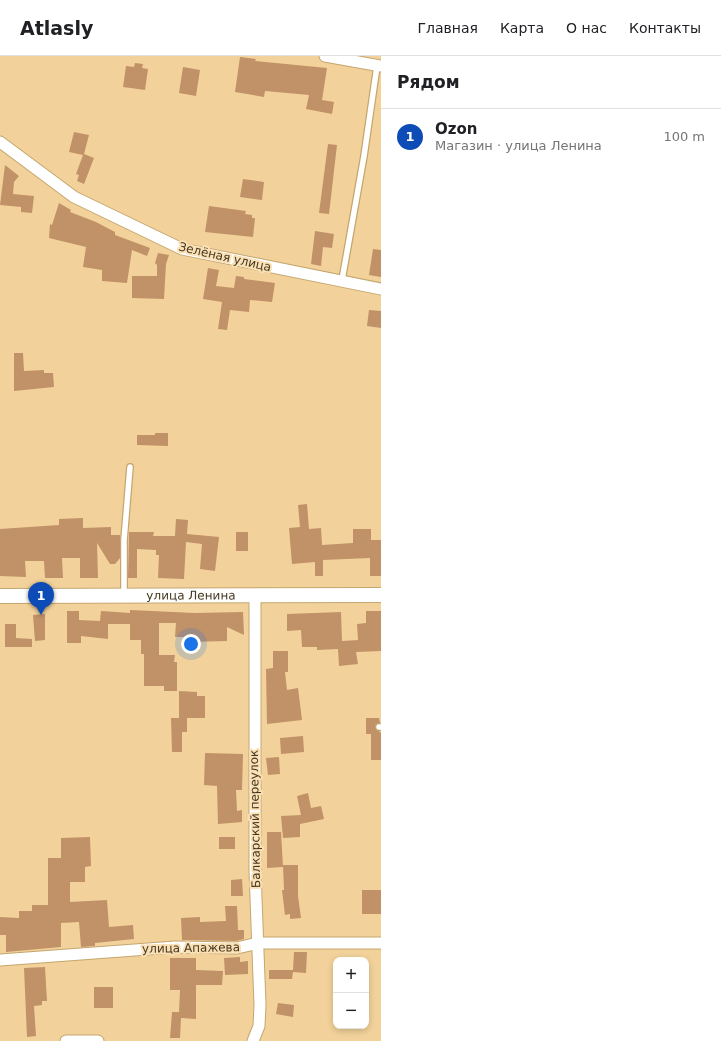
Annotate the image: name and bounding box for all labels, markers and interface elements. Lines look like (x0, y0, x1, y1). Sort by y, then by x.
text: Atlasly (20, 17, 93, 39)
text: Главная (417, 20, 478, 36)
text: Карта (500, 20, 544, 36)
text: О нас (566, 20, 607, 36)
text: Контакты (629, 20, 701, 36)
text: Рядом (397, 72, 460, 92)
text: Ozon (435, 120, 477, 138)
text: 1 (405, 129, 415, 144)
text: 100 m (663, 129, 705, 144)
text: Магазин · улица Ленина (435, 138, 602, 153)
street label: Зелёная улица (177, 240, 273, 274)
pin: 1 (28, 582, 54, 615)
street label: улица Ленина (146, 588, 236, 603)
your location (181, 634, 201, 654)
street label: Балкарский переулок (247, 750, 263, 888)
street label: улица Апажева (142, 940, 240, 956)
map controls (333, 957, 369, 1029)
button: + (333, 957, 369, 993)
button: − (333, 993, 369, 1029)

